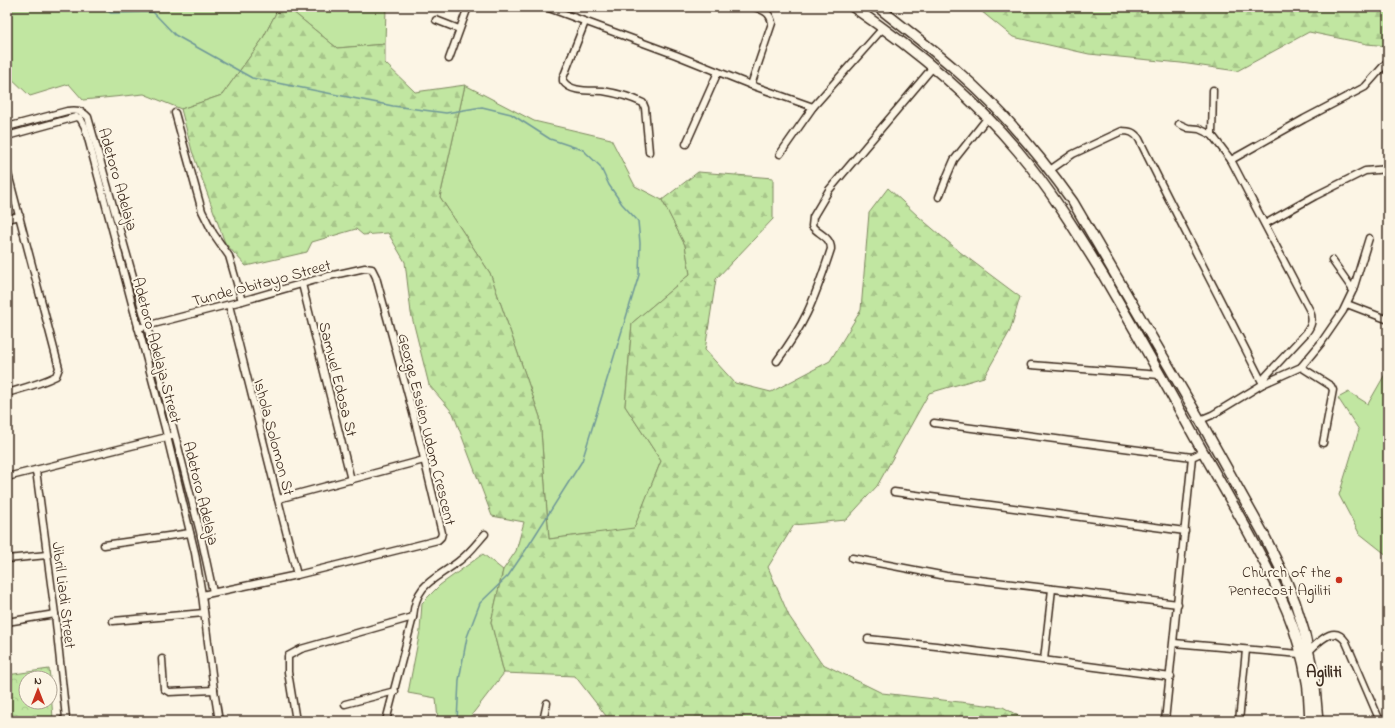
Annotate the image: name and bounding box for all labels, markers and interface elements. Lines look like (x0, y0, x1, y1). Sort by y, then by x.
street label: Adetoro Adelaja (91, 125, 143, 234)
street label: Tunde Obitayo Street (189, 254, 334, 314)
street label: Adetoro Adelaja Street (125, 275, 187, 427)
street label: Samuel Edosa St (311, 319, 363, 440)
street label: George Essien Udom Crescent (391, 331, 462, 529)
street label: Ishola Solomon St (246, 376, 300, 499)
street label: Adetoro Adelaja (176, 439, 225, 548)
street label: Jibril Liadi Street (45, 541, 82, 651)
place label: Church of the Pentecost Agiliti (1228, 561, 1332, 603)
marker: Church of the Pentecost Agiliti (1334, 575, 1344, 585)
district label: Agiliti (1306, 660, 1342, 687)
north arrow (18, 670, 58, 710)
text: N (34, 673, 42, 689)

